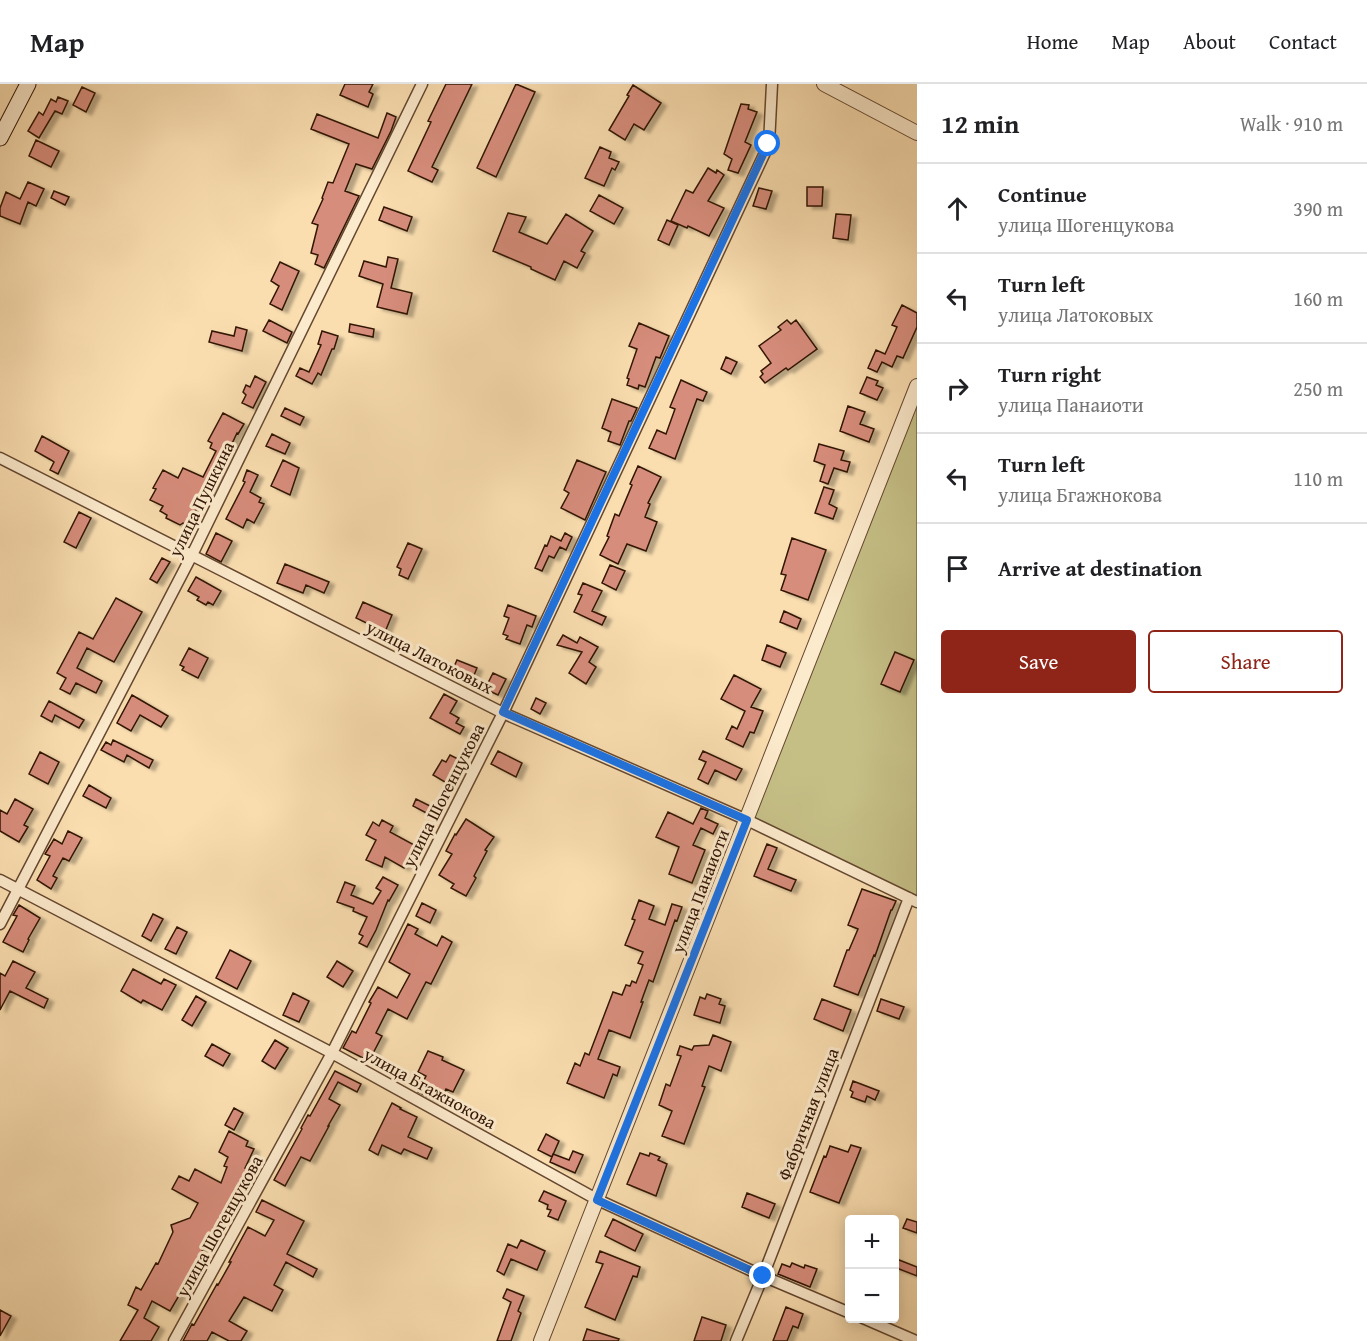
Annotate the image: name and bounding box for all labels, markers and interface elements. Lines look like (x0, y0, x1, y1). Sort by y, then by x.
text: Map (30, 21, 84, 62)
text: Home (1027, 26, 1078, 57)
text: Map (1111, 26, 1150, 57)
text: About (1183, 26, 1236, 57)
text: Contact (1269, 26, 1337, 57)
text: 12 min (941, 104, 1019, 143)
text: Walk · 910 m (1240, 109, 1343, 138)
route start (754, 130, 780, 156)
text: Continue (998, 178, 1087, 210)
icon: ahead (941, 192, 974, 225)
text: 390 m (1293, 194, 1343, 223)
text: улица Шогенцукова (998, 210, 1174, 239)
text: Turn left (998, 268, 1085, 300)
icon: left (941, 282, 974, 315)
text: 160 m (1293, 284, 1343, 313)
text: улица Латоковых (998, 300, 1153, 329)
text: Turn right (998, 358, 1101, 390)
icon: right (941, 372, 974, 405)
text: 250 m (1293, 374, 1343, 403)
text: улица Панаиоти (998, 390, 1144, 419)
street label: улица Пушкина (161, 436, 241, 562)
text: Turn left (998, 448, 1085, 480)
icon: left (941, 462, 974, 495)
text: 110 m (1293, 464, 1343, 493)
text: улица Бгажнокова (998, 480, 1162, 509)
icon: arrive (941, 552, 974, 585)
text: Arrive at destination (998, 552, 1202, 584)
street label: улица Латоковых (361, 613, 499, 701)
button: Save (941, 630, 1136, 693)
button: Share (1148, 630, 1343, 693)
street label: улица Шогенцукова (395, 718, 491, 873)
street label: улица Панаиоти (664, 825, 736, 958)
street label: улица Бгажнокова (358, 1040, 502, 1136)
street label: Фабричная улица (770, 1043, 846, 1184)
street label: улица Шогенцукова (168, 1150, 269, 1303)
map controls (845, 1215, 899, 1323)
button: + (845, 1215, 899, 1269)
route end (749, 1262, 775, 1288)
button: − (845, 1269, 899, 1323)

